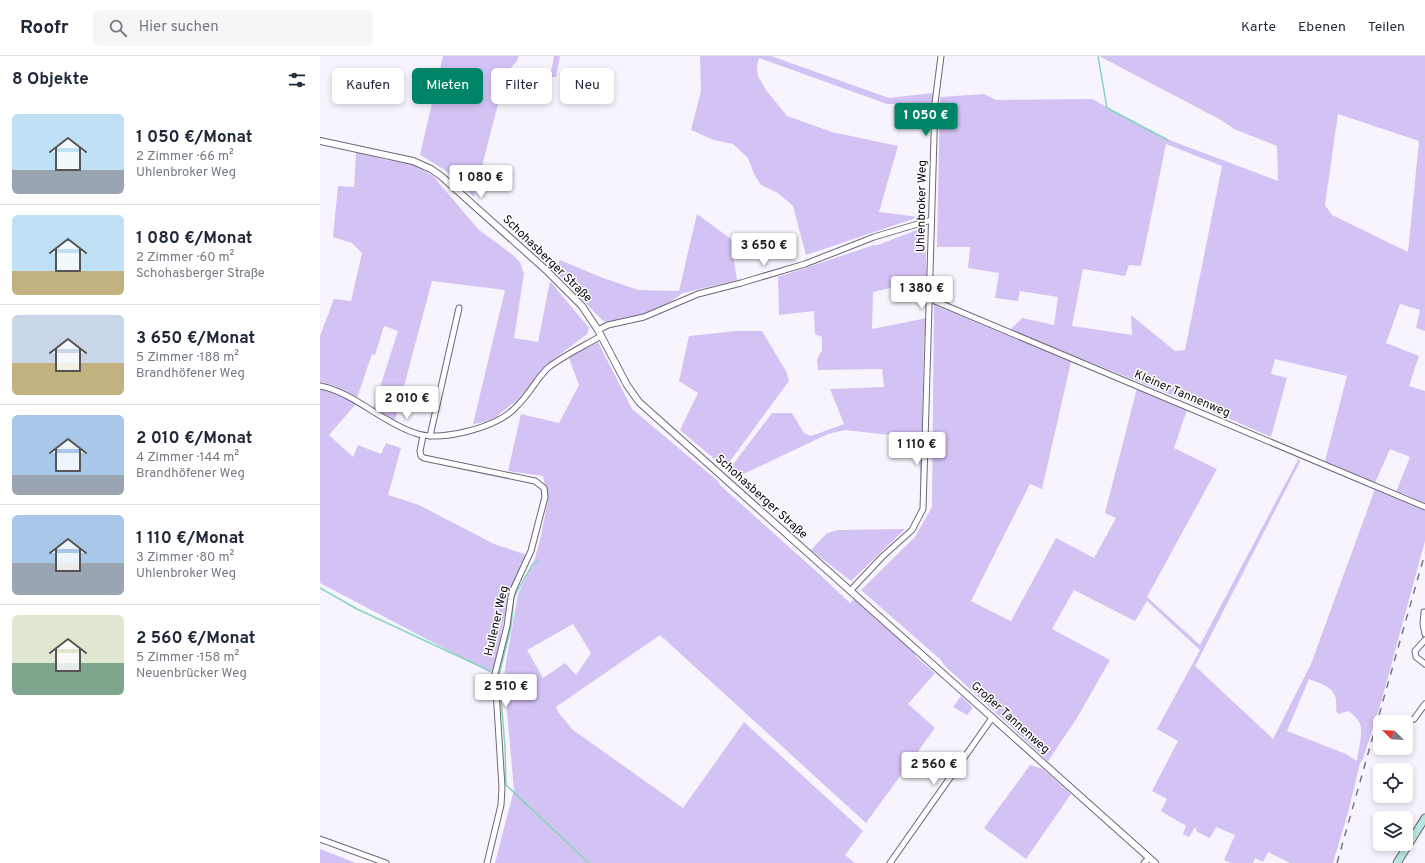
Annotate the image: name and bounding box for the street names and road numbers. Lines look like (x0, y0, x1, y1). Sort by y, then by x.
street label: Uhlenbroker Weg (913, 160, 931, 252)
street label: Schohasberger Straße (499, 212, 595, 306)
street label: Kleiner Tannenweg (1132, 367, 1232, 421)
street label: Schohasberger Straße (711, 451, 811, 543)
street label: Hullener Weg (481, 584, 513, 658)
street label: Großer Tannenweg (967, 678, 1053, 758)

